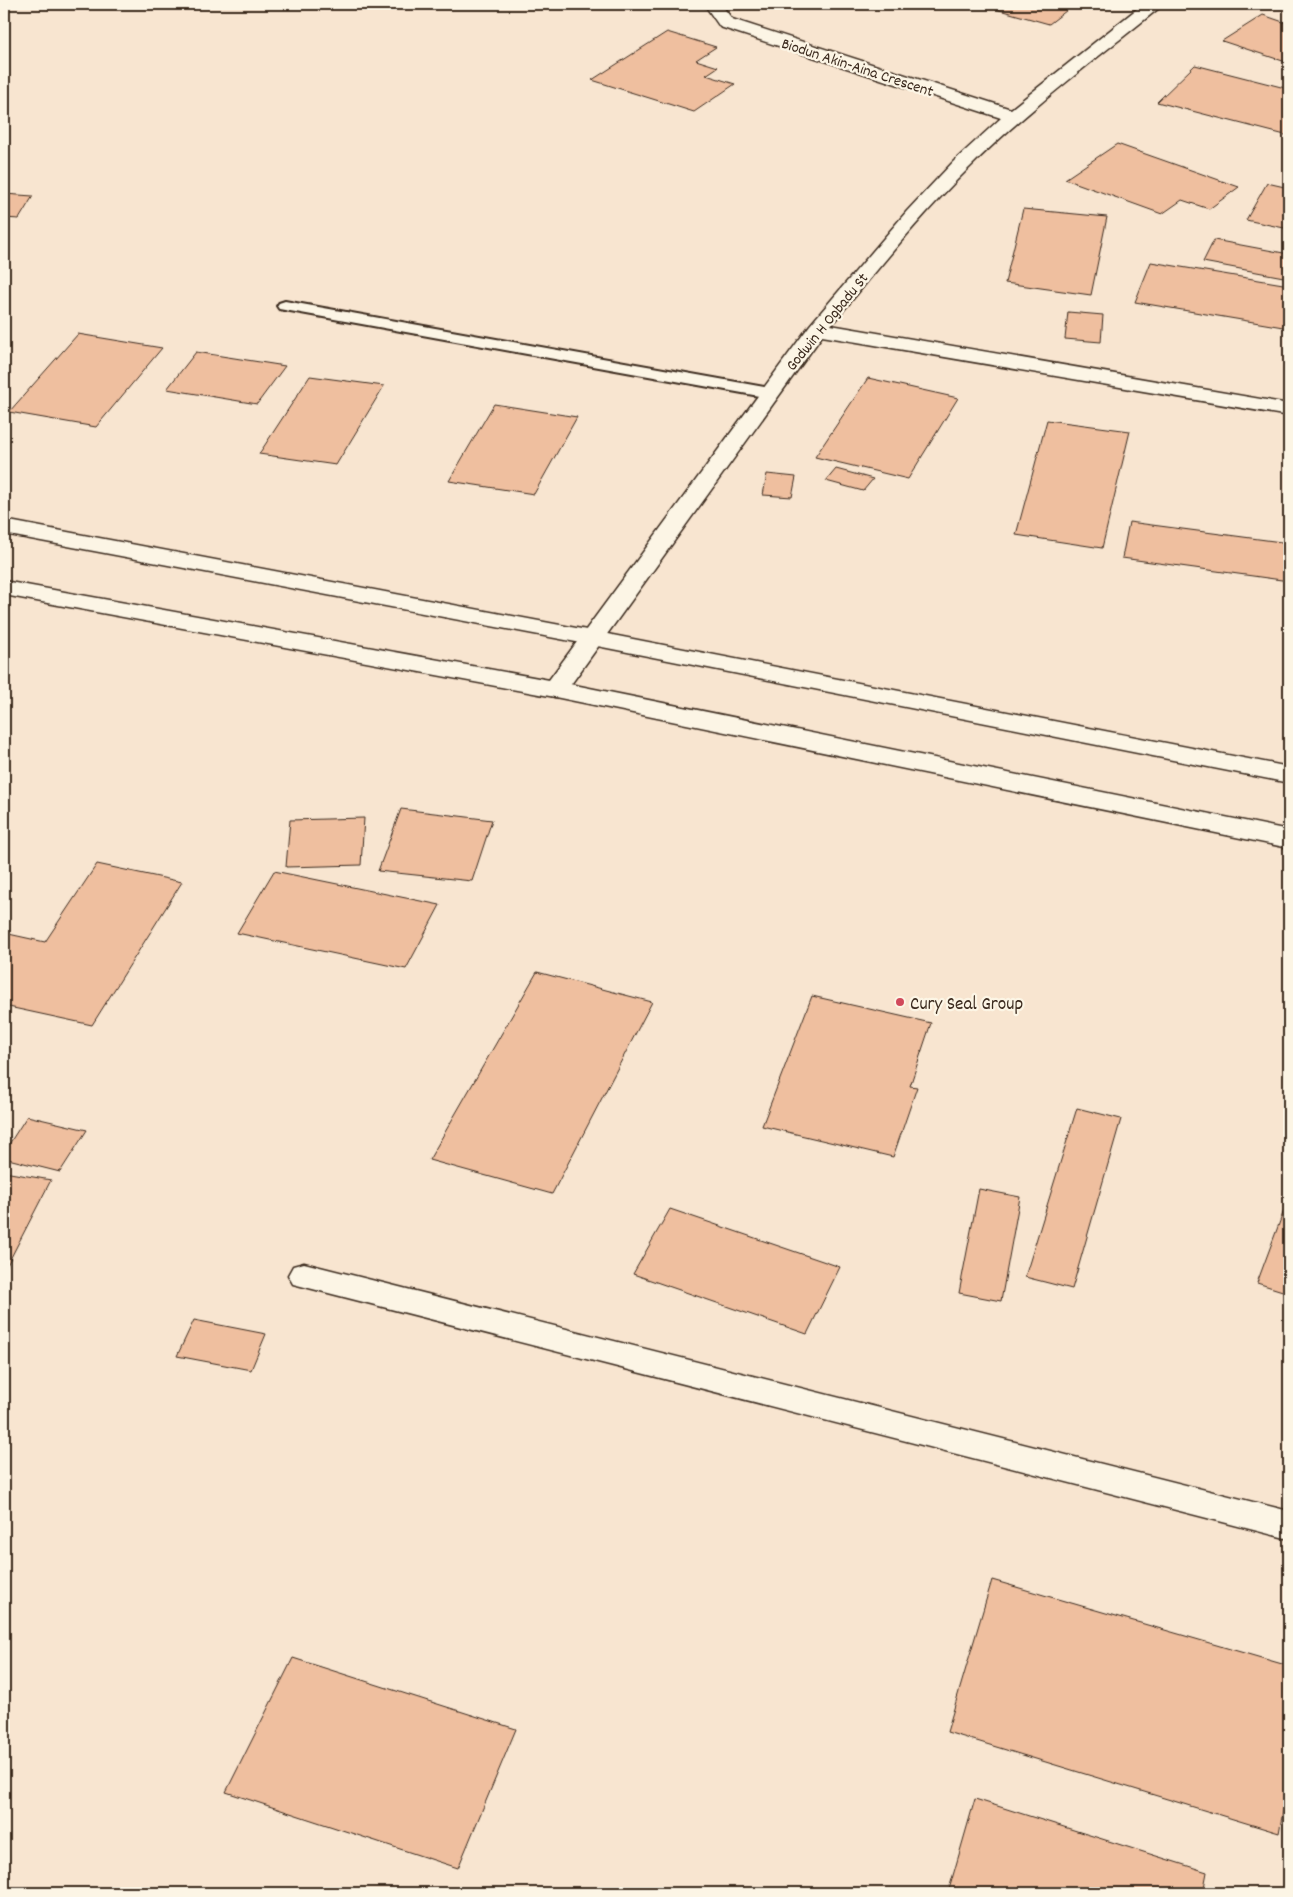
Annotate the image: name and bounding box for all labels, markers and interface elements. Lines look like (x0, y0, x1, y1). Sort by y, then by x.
street label: Biodun Akin-Aina Crescent (778, 33, 936, 104)
street label: Godwin H Ogbadu St (781, 268, 875, 377)
place label: Cury Seal Group (910, 992, 1023, 1019)
marker: Cury Seal Group (894, 996, 906, 1008)

